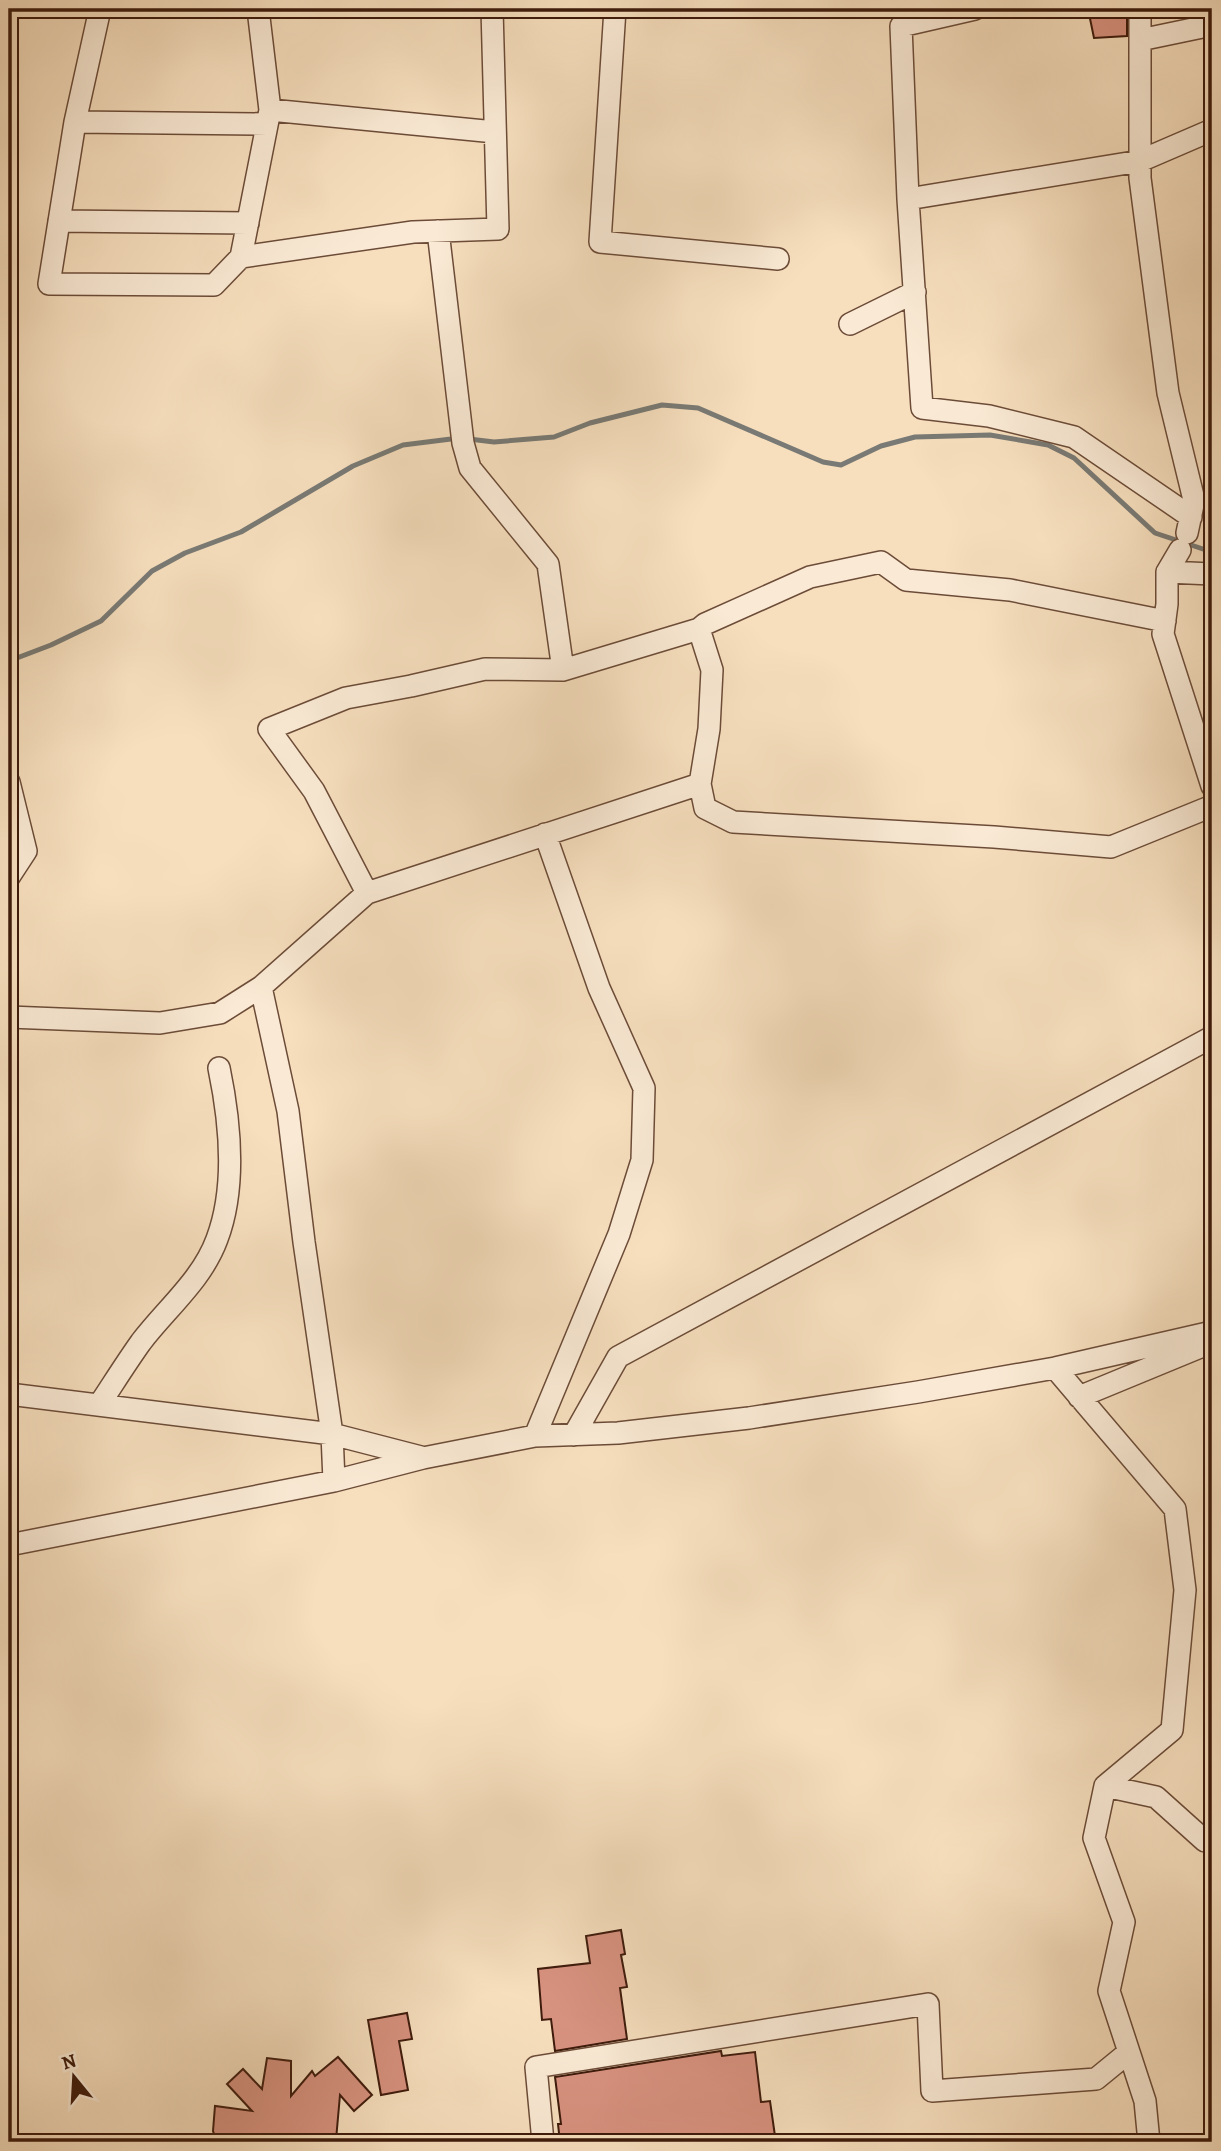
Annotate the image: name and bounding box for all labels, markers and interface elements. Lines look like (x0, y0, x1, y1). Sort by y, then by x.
north arrow (38, 2042, 108, 2112)
text: N (58, 2047, 80, 2076)

